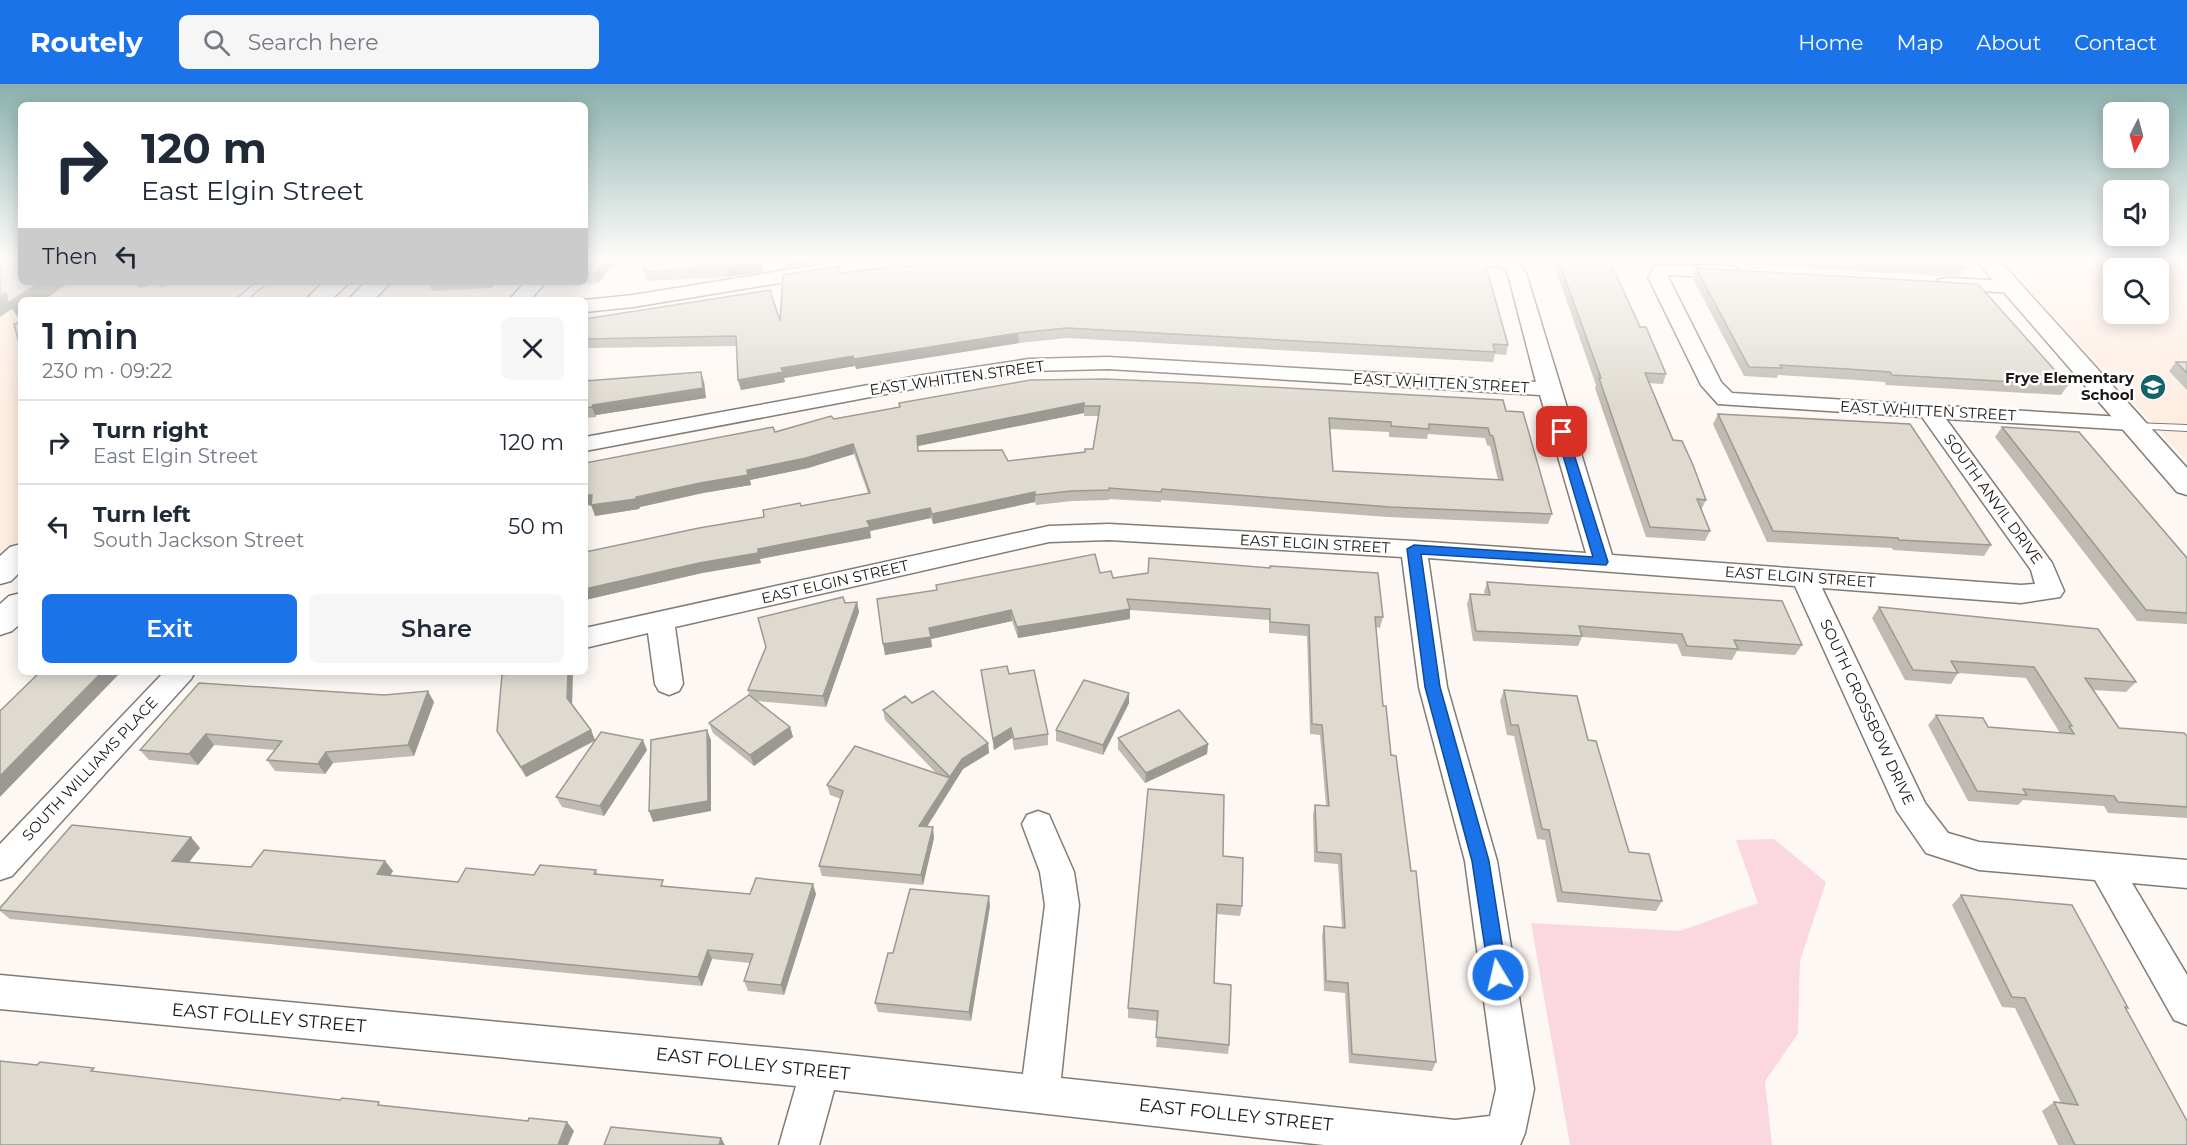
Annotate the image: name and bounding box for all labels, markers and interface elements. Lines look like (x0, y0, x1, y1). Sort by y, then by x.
search box (179, 15, 599, 69)
text: Routely (30, 25, 143, 59)
icon: search (200, 26, 233, 59)
text: Search here (248, 29, 379, 56)
text: Home (1798, 30, 1863, 55)
text: Map (1896, 30, 1943, 55)
text: About (1976, 30, 2041, 55)
text: Contact (2074, 30, 2157, 55)
north arrow (2103, 102, 2169, 168)
map controls (2103, 102, 2169, 324)
text: 120 m (141, 122, 267, 174)
icon: right (42, 126, 120, 204)
text: East Elgin Street (141, 174, 364, 207)
button: sound (2103, 180, 2169, 246)
icon: left (110, 240, 143, 273)
text: Then (42, 243, 98, 270)
button: search (2103, 258, 2169, 324)
text: 1 min (42, 314, 139, 358)
button: close (501, 317, 564, 380)
street label: EAST WHITTEN STREET (868, 356, 1046, 399)
text: 230 m · 09:22 (42, 359, 172, 383)
street label: EAST WHITTEN STREET (1352, 368, 1530, 397)
place label: Frye Elementary School (2005, 368, 2135, 404)
school or university icon: Frye Elementary School (2138, 372, 2168, 402)
street label: EAST WHITTEN STREET (1839, 396, 2017, 425)
pin (1536, 406, 1587, 457)
icon: arrive (1545, 415, 1578, 448)
text: Turn right (93, 417, 208, 444)
icon: right (42, 426, 75, 459)
text: 120 m (500, 429, 564, 456)
street label: SOUTH ANVIL DRIVE (1940, 430, 2047, 568)
text: East Elgin Street (93, 444, 258, 468)
text: Turn left (93, 501, 191, 528)
icon: left (42, 510, 75, 543)
text: 50 m (508, 513, 564, 540)
text: South Jackson Street (93, 528, 304, 552)
street label: EAST ELGIN STREET (1239, 530, 1391, 557)
street label: EAST ELGIN STREET (759, 555, 911, 608)
street label: EAST ELGIN STREET (1724, 562, 1876, 591)
button: Exit (42, 594, 297, 663)
button: Share (309, 594, 564, 663)
street label: SOUTH CROSSBOW DRIVE (1816, 616, 1919, 808)
street label: SOUTH WILLIAMS PLACE (18, 693, 161, 845)
position arrow (1466, 943, 1530, 1007)
street label: EAST FOLLEY STREET (171, 999, 368, 1038)
street label: EAST FOLLEY STREET (655, 1043, 852, 1085)
street label: EAST FOLLEY STREET (1138, 1094, 1335, 1136)

